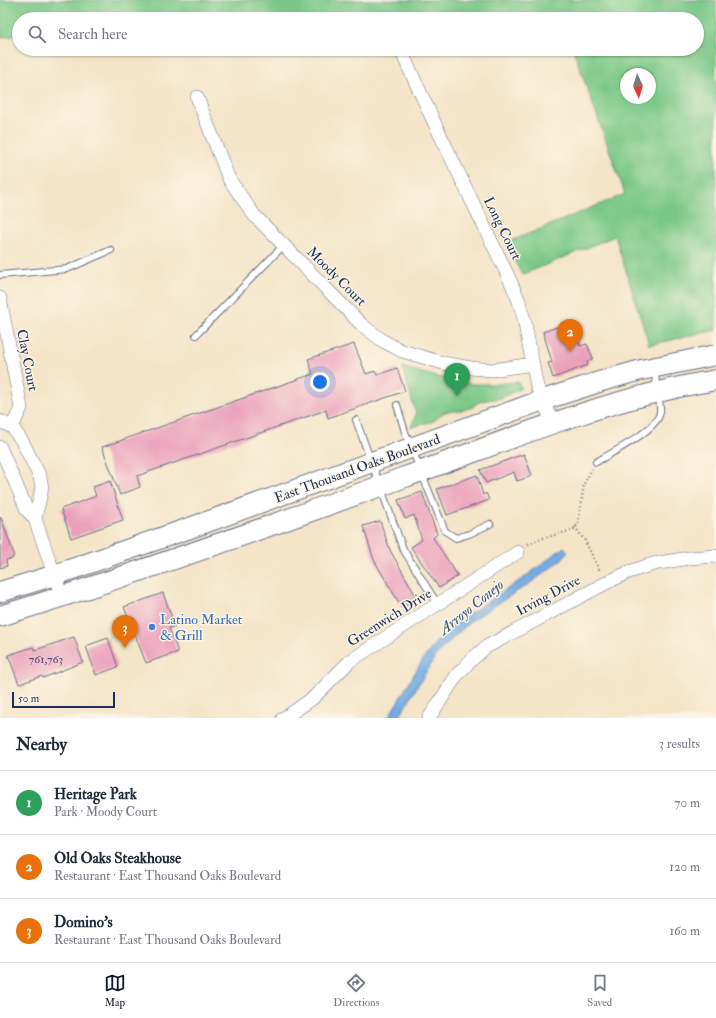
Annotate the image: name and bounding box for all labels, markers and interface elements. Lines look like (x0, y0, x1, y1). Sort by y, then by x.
search box (12, 12, 704, 56)
icon: search (26, 23, 48, 45)
text: Search here (58, 25, 127, 44)
north arrow (620, 68, 656, 104)
street label: Long Court (480, 194, 525, 263)
street label: Moody Court (303, 243, 370, 311)
pin: 2 (557, 319, 583, 352)
street label: Clay Court (12, 328, 42, 393)
pin: 1 (444, 363, 470, 396)
your location (310, 372, 330, 392)
street label: East Thousand Oaks Boulevard (272, 430, 442, 506)
street label: Irving Drive (513, 571, 583, 619)
water label: Arroyo Conejo (433, 575, 508, 641)
street label: Greenwich Drive (344, 585, 435, 650)
place label: Latino Market & Grill (160, 611, 243, 644)
pin: 3 (112, 615, 138, 648)
marker: Latino Market & Grill (147, 622, 157, 632)
house number: 761,763 (29, 652, 63, 667)
scale bar (12, 690, 115, 709)
text: 50 m (18, 692, 39, 705)
text: Nearby (16, 734, 67, 755)
text: 3 results (659, 736, 700, 752)
text: Heritage Park (54, 785, 137, 804)
text: 1 (27, 795, 31, 811)
text: 70 m (675, 795, 700, 811)
text: Park · Moody Court (54, 804, 157, 820)
text: Old Oaks Steakhouse (54, 849, 181, 868)
text: 2 (26, 859, 32, 875)
text: 120 m (669, 859, 700, 875)
text: Restaurant · East Thousand Oaks Boulevard (54, 868, 281, 884)
text: Domino's (54, 913, 113, 932)
text: 3 (27, 923, 32, 939)
text: 160 m (669, 923, 700, 939)
text: Restaurant · East Thousand Oaks Boulevard (54, 932, 281, 948)
tab: Map (104, 972, 126, 1009)
tab: Directions (333, 972, 380, 1009)
tab: Saved (587, 972, 612, 1009)

